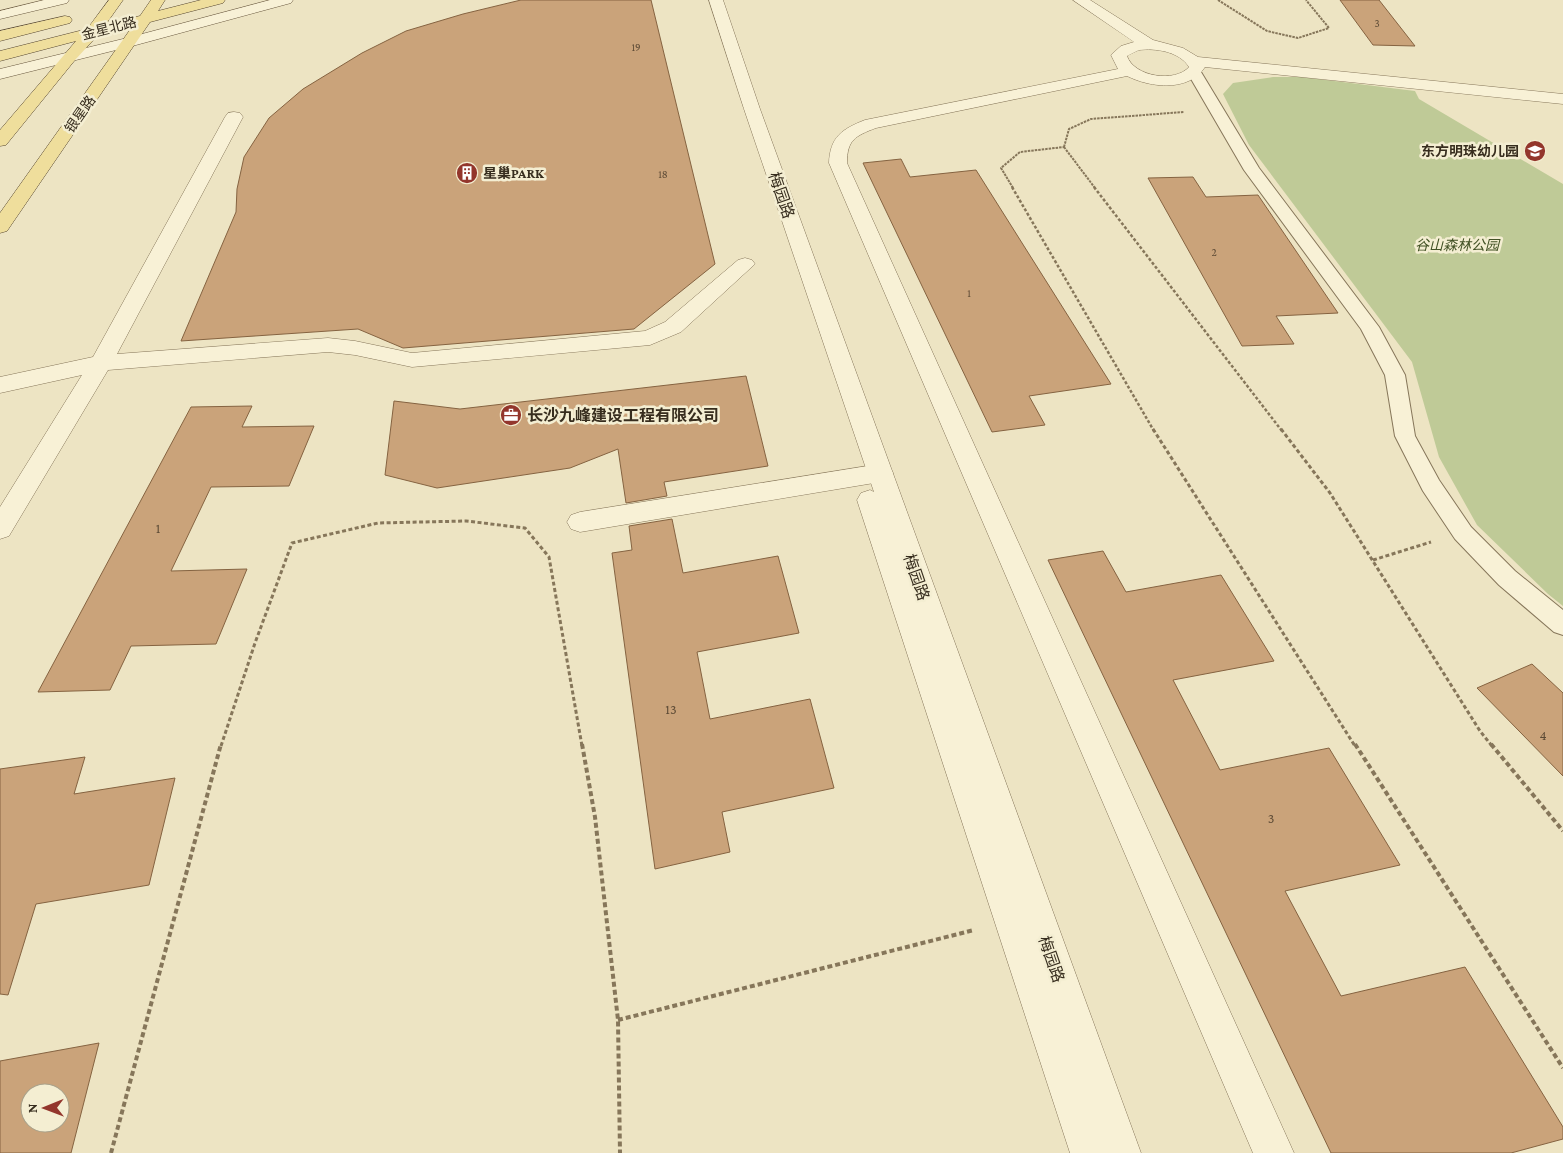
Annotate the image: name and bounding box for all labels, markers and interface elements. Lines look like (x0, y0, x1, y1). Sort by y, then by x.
street label: 金星北路 (80, 13, 138, 43)
house number: 3 (1374, 17, 1380, 29)
house number: 19 (631, 41, 641, 53)
street label: 银星路 (61, 92, 99, 136)
school or university icon: 东方明珠幼儿园 (1523, 139, 1547, 163)
place label: 东方明珠幼儿园 (1421, 143, 1519, 159)
building icon: 星巢PARK (455, 161, 479, 185)
place label: 星巢PARK (483, 165, 545, 181)
house number: 18 (658, 168, 668, 180)
street label: 梅园路 (766, 170, 797, 221)
park label: 谷山森林公园 (1415, 237, 1501, 253)
house number: 2 (1211, 246, 1217, 258)
house number: 1 (967, 287, 971, 299)
office icon: 长沙九峰建设工程有限公司 (499, 403, 523, 427)
place label: 长沙九峰建设工程有限公司 (527, 406, 719, 424)
house number: 1 (156, 520, 161, 536)
street label: 梅园路 (901, 552, 932, 603)
house number: 13 (665, 701, 677, 717)
house number: 4 (1539, 727, 1547, 743)
house number: 3 (1268, 810, 1274, 826)
street label: 梅园路 (1036, 934, 1067, 985)
north arrow (20, 1083, 70, 1133)
text: N (24, 1103, 40, 1113)

